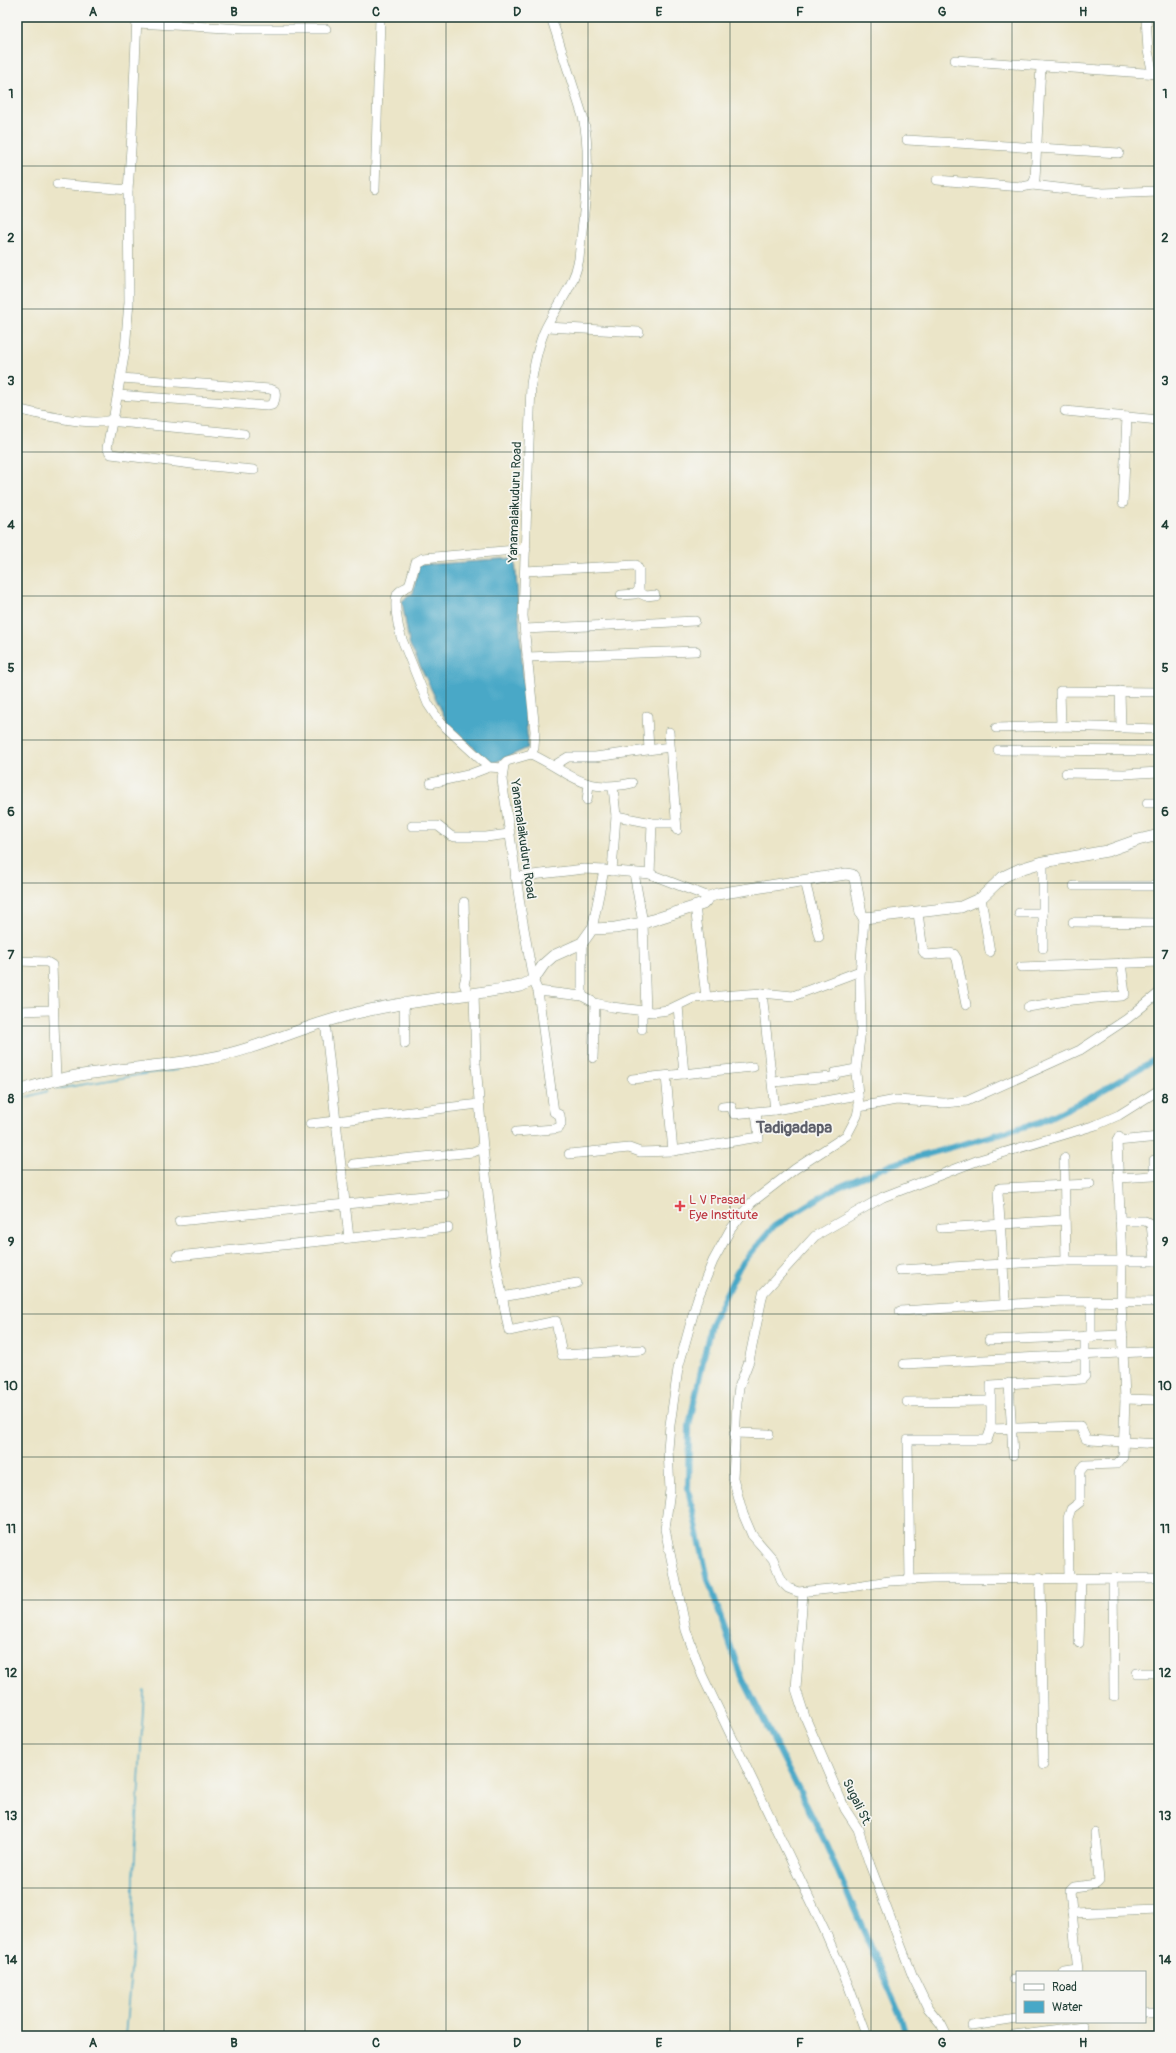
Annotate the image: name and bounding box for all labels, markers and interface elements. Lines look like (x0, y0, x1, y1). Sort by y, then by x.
text: A (89, 4, 98, 20)
text: B (230, 4, 238, 20)
text: C (372, 4, 380, 20)
text: D (513, 4, 521, 20)
text: E (656, 4, 663, 20)
text: F (796, 4, 804, 20)
text: G (938, 4, 947, 20)
text: H (1079, 4, 1087, 20)
text: 1 (8, 86, 14, 102)
text: 1 (1162, 86, 1168, 102)
text: 2 (7, 230, 15, 246)
text: 2 (1161, 230, 1169, 246)
text: 3 (7, 373, 15, 389)
text: 3 (1161, 373, 1169, 389)
street label: Yanamalaikuduru Road (505, 441, 525, 564)
text: 4 (7, 517, 15, 533)
text: 4 (1161, 517, 1169, 533)
text: 5 (7, 660, 15, 676)
text: 5 (1161, 660, 1169, 676)
street label: Yanamalaikuduru Road (507, 777, 539, 900)
text: 6 (7, 804, 15, 820)
text: 6 (1161, 804, 1169, 820)
text: 7 (8, 947, 15, 963)
text: 7 (1162, 947, 1169, 963)
text: 8 (8, 1091, 15, 1107)
text: 8 (1162, 1091, 1169, 1107)
district label: Tadigadapa (755, 1117, 832, 1138)
place label: L V Prasad Eye Institute (689, 1192, 759, 1223)
marker: L V Prasad Eye Institute (674, 1200, 686, 1212)
text: 9 (8, 1234, 15, 1250)
text: 9 (1162, 1234, 1169, 1250)
text: 10 (4, 1378, 18, 1394)
text: 10 (1158, 1378, 1172, 1394)
text: 11 (6, 1521, 16, 1537)
text: 11 (1160, 1521, 1170, 1537)
text: 12 (5, 1665, 17, 1681)
text: 12 (1159, 1665, 1171, 1681)
street label: Sugali St. (839, 1776, 875, 1829)
text: 13 (5, 1808, 17, 1824)
text: 13 (1159, 1808, 1171, 1824)
text: 14 (5, 1952, 18, 1968)
text: 14 (1159, 1952, 1172, 1968)
legend (1016, 1971, 1146, 2023)
text: Road (1052, 1980, 1077, 1995)
text: Water (1052, 2000, 1083, 2015)
text: A (89, 2035, 98, 2051)
text: B (230, 2035, 238, 2051)
text: C (372, 2035, 380, 2051)
text: D (513, 2035, 521, 2051)
text: E (656, 2035, 663, 2051)
text: F (796, 2035, 804, 2051)
text: G (938, 2035, 947, 2051)
text: H (1079, 2035, 1087, 2051)

